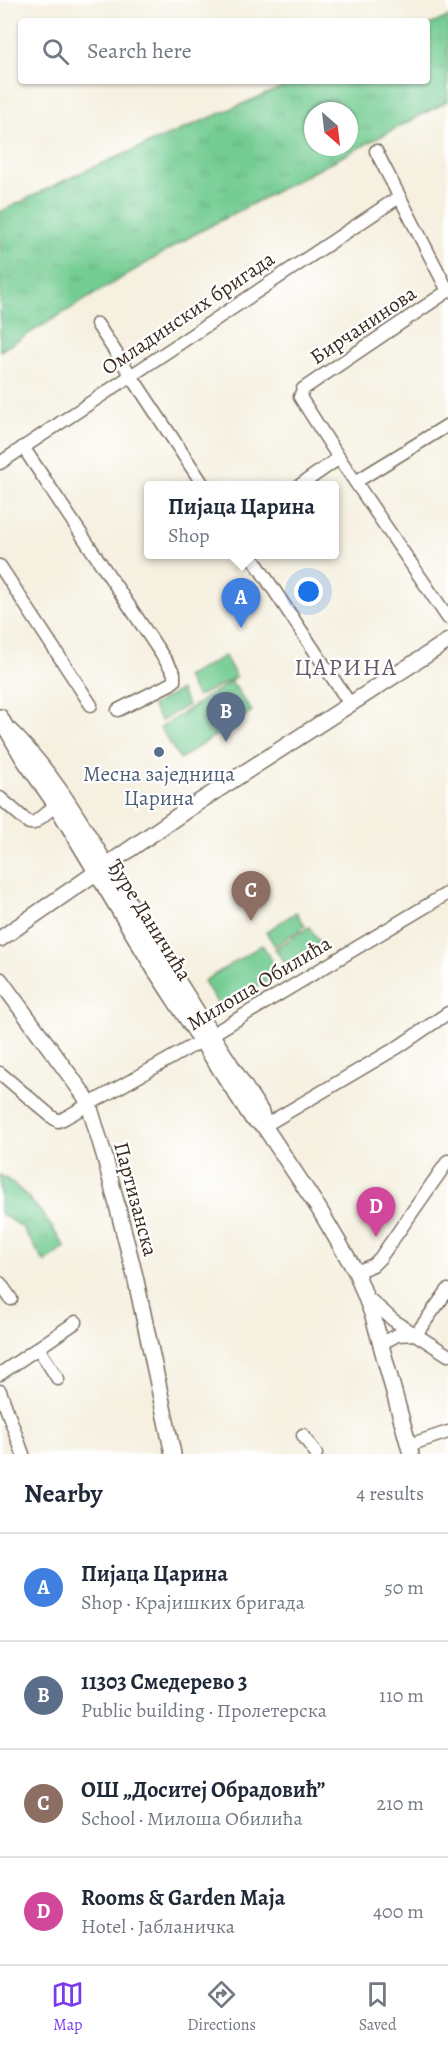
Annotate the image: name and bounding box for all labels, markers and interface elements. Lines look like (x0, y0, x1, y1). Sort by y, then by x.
search box (18, 18, 430, 84)
icon: search (39, 35, 72, 68)
text: Search here (87, 36, 192, 66)
north arrow (304, 102, 358, 156)
street label: Омладинских бригада (96, 244, 280, 381)
street label: Бирчанинова (304, 279, 422, 371)
popup (144, 481, 339, 559)
text: Пијаца Царина (168, 492, 315, 522)
text: Shop (168, 522, 210, 549)
your location (294, 577, 323, 606)
pin: A (222, 578, 260, 628)
district label: ЦАРИНА (294, 651, 398, 683)
pin: B (206, 692, 246, 742)
marker: Месна заједница Царина (152, 745, 166, 759)
place label: Месна заједница Царина (83, 760, 235, 812)
street label: Ђуре Даничића (101, 854, 199, 986)
pin: C (232, 872, 270, 921)
street label: Милоша Обилића (182, 929, 337, 1037)
street label: Партизанска (107, 1139, 165, 1259)
pin: D (356, 1188, 395, 1237)
text: Nearby (24, 1476, 103, 1511)
text: 4 results (356, 1480, 424, 1507)
text: Пијаца Царина (81, 1559, 228, 1589)
text: A (37, 1574, 50, 1601)
text: 50 m (384, 1574, 424, 1601)
text: Shop · Крајишких бригада (81, 1589, 305, 1616)
text: 11303 Смедерево 3 (81, 1667, 248, 1697)
text: B (37, 1682, 50, 1709)
text: 110 m (379, 1682, 424, 1709)
text: Public building · Пролетерска (81, 1697, 327, 1724)
text: ОШ „Доситеј Обрадовић” (81, 1775, 325, 1805)
text: C (37, 1790, 50, 1817)
text: 210 m (376, 1790, 424, 1817)
text: School · Милоша Обилића (81, 1805, 303, 1832)
text: Rooms & Garden Maja (81, 1883, 285, 1913)
text: D (37, 1898, 50, 1925)
text: 400 m (373, 1898, 424, 1925)
text: Hotel · Јабланичка (81, 1913, 235, 1940)
tab: Map (51, 1978, 84, 2036)
tab: Directions (187, 1978, 256, 2036)
tab: Saved (359, 1978, 397, 2036)

